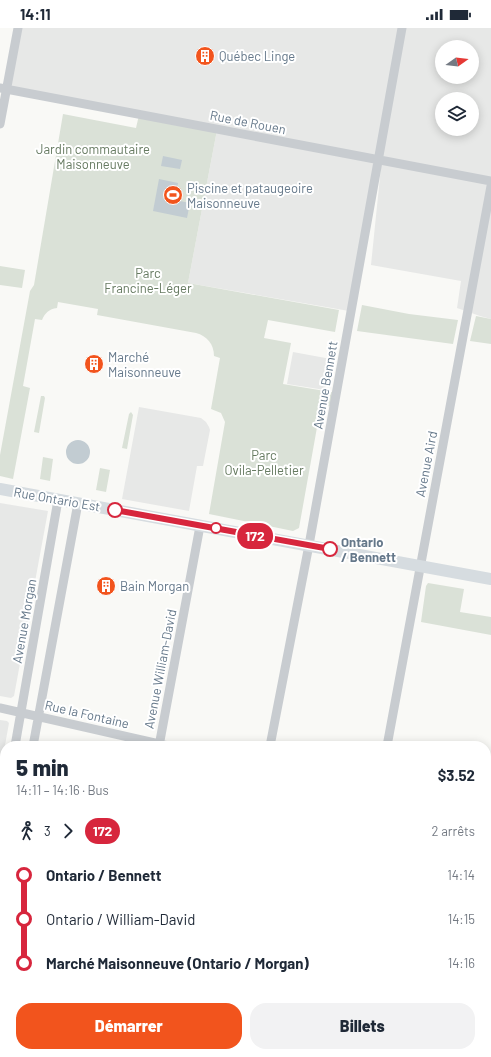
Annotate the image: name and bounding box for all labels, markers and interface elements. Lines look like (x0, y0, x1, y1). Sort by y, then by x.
text: 14:11 (20, 5, 51, 23)
north arrow (435, 40, 479, 84)
map controls (435, 40, 479, 136)
building icon: Québec Linge (194, 45, 216, 67)
place label: Québec Linge (219, 48, 295, 64)
button: layers (435, 92, 479, 136)
street label: Rue de Rouen (209, 107, 287, 137)
park label: Jardin commautaire Maisonneuve (36, 141, 150, 172)
place label: Piscine et pataugeoire Maisonneuve (187, 180, 313, 211)
sports icon: Piscine et pataugeoire Maisonneuve (162, 184, 184, 206)
park label: Parc Francine-Léger (104, 265, 192, 296)
street label: Avenue Bennett (309, 340, 341, 430)
place label: Marché Maisonneuve (108, 349, 181, 380)
building icon: Marché Maisonneuve (83, 353, 105, 375)
street label: Avenue Aird (412, 430, 440, 498)
park label: Parc Ovila-Pelletier (224, 447, 304, 478)
street label: Rue Ontario Est (13, 484, 101, 514)
unlabelled marker (107, 502, 123, 518)
unlabelled marker (210, 522, 222, 534)
line badge: 172 (232, 523, 278, 549)
text: 172 (245, 527, 265, 544)
place label: Ontario / Bennett (341, 534, 396, 565)
marker: Ontario / Bennett (322, 541, 338, 557)
building icon: Bain Morgan (95, 575, 117, 597)
street label: Avenue Morgan (9, 578, 39, 664)
place label: Bain Morgan (120, 578, 189, 594)
street label: Avenue William-David (141, 608, 179, 730)
street label: Rue la Fontaine (43, 697, 131, 732)
text: 5 min (16, 754, 69, 780)
text: $3.52 (438, 766, 475, 784)
text: 14:11 – 14:16 · Bus (16, 782, 109, 798)
icon: walk (16, 820, 38, 842)
icon: forward (57, 820, 79, 842)
text: 172 (93, 822, 112, 839)
text: 3 (44, 823, 51, 839)
text: 2 arrêts (432, 823, 475, 839)
text: Ontario / Bennett (46, 866, 161, 884)
text: 14:14 (447, 867, 475, 883)
text: Ontario / William-David (46, 910, 196, 928)
text: 14:15 (448, 911, 475, 927)
text: Marché Maisonneuve (Ontario / Morgan) (46, 954, 309, 972)
text: 14:16 (448, 955, 475, 971)
button: Démarrer (16, 1003, 242, 1049)
button: Billets (250, 1003, 475, 1049)

